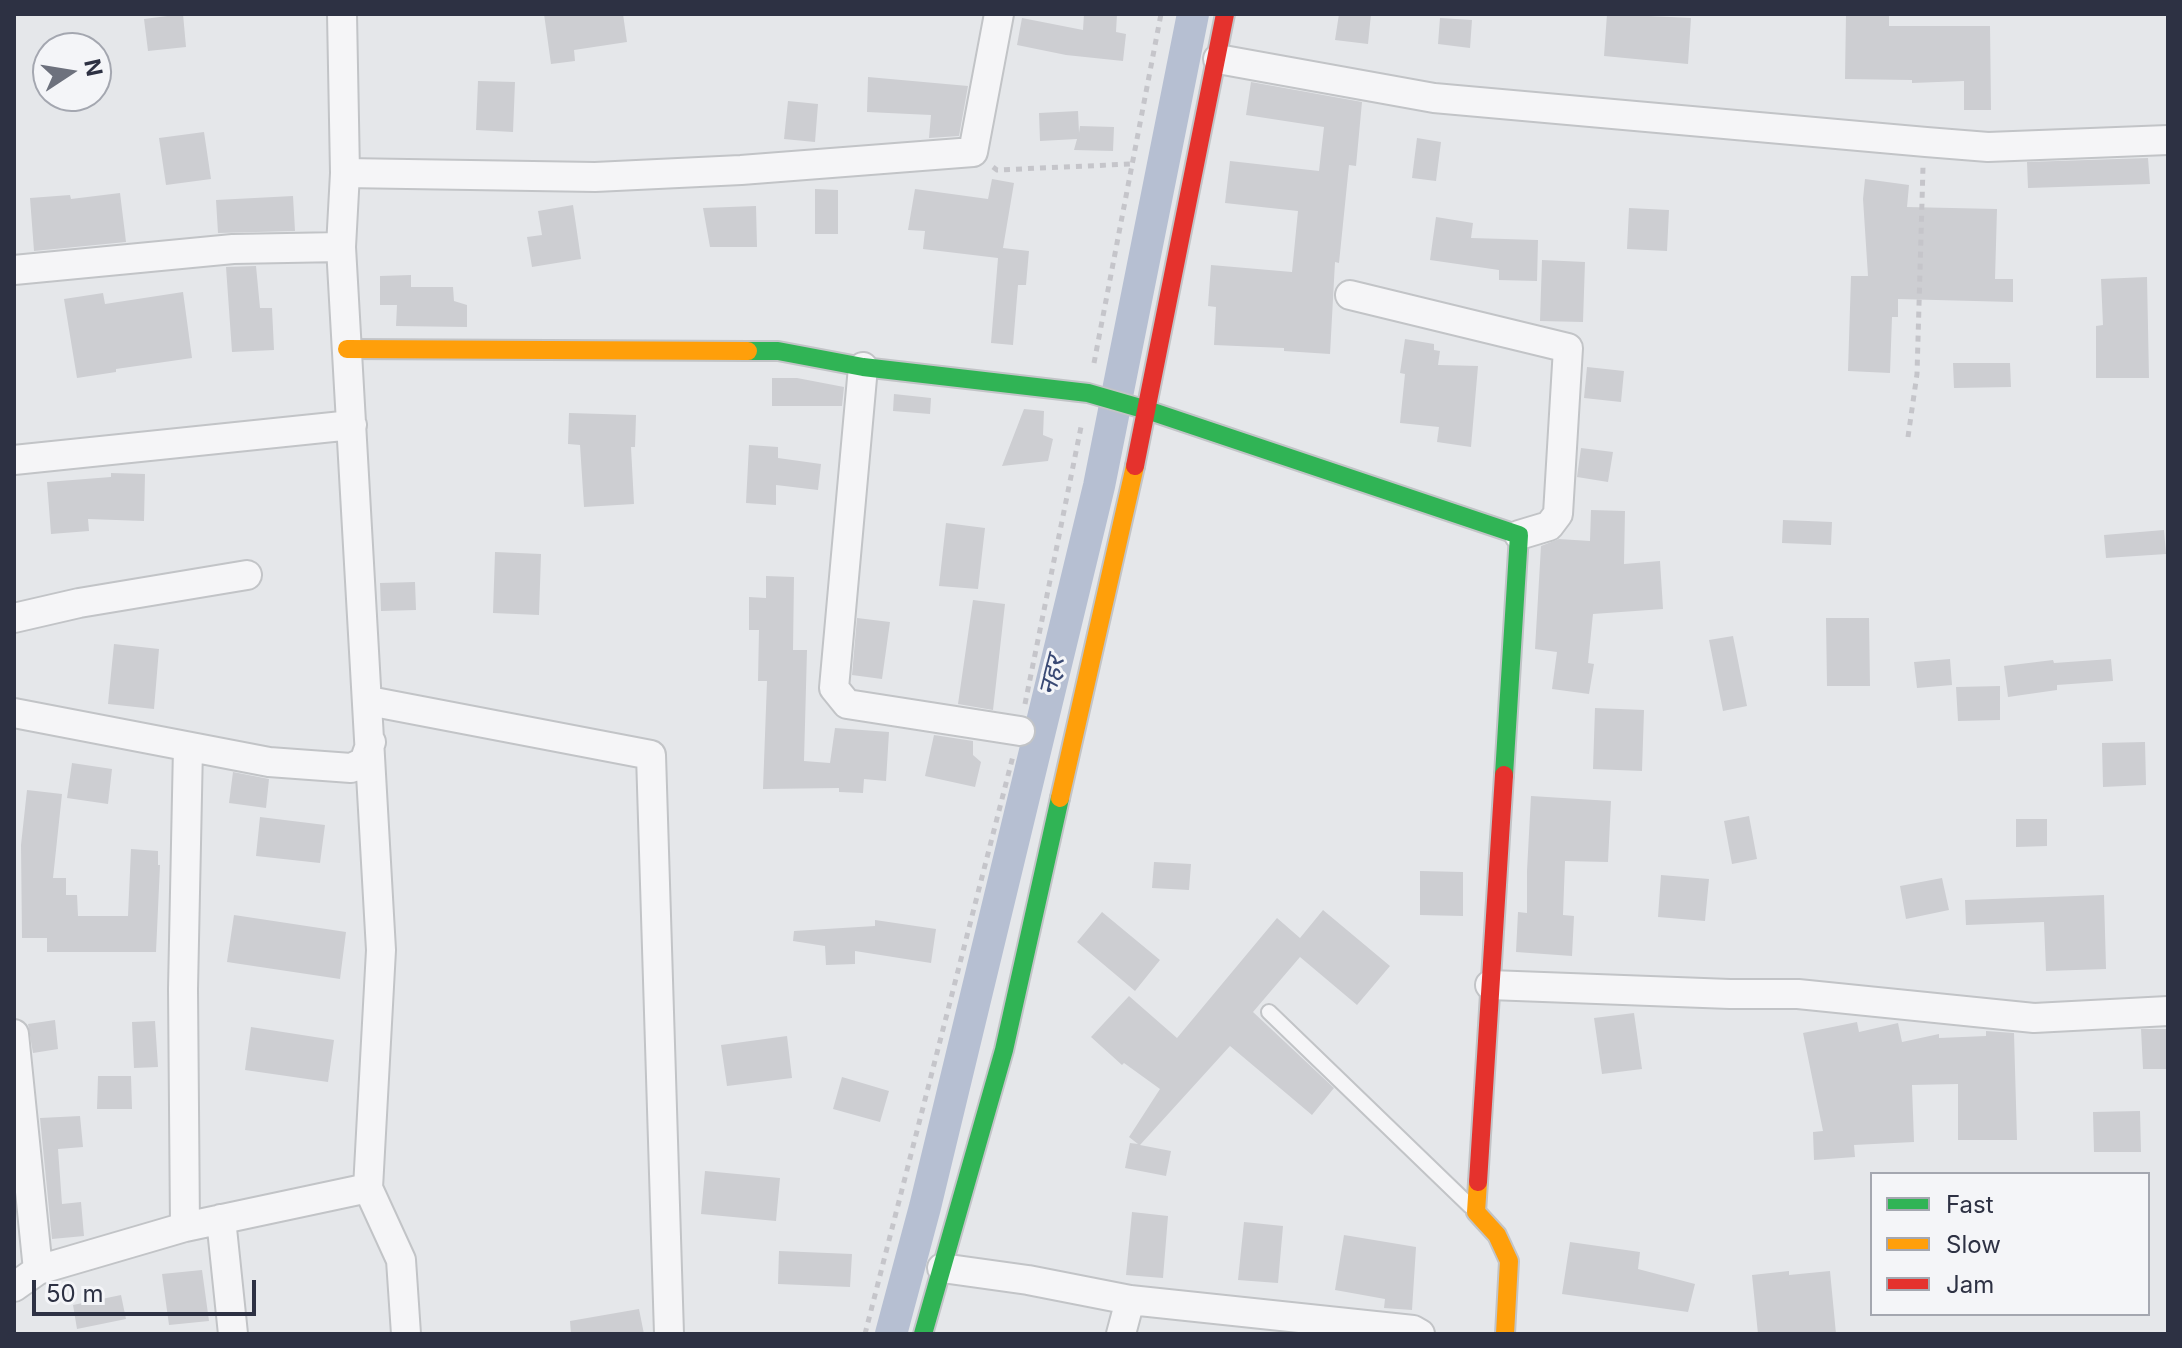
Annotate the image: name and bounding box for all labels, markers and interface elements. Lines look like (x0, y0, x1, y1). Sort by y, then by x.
north arrow (32, 32, 112, 112)
text: N (79, 57, 108, 78)
water label: नहर (1032, 653, 1072, 699)
legend (1870, 1172, 2150, 1316)
text: Fast (1946, 1190, 1994, 1219)
text: Slow (1946, 1230, 2001, 1259)
scale bar (36, 1264, 260, 1314)
text: Jam (1946, 1270, 1994, 1299)
text: 50 m (46, 1279, 104, 1308)

